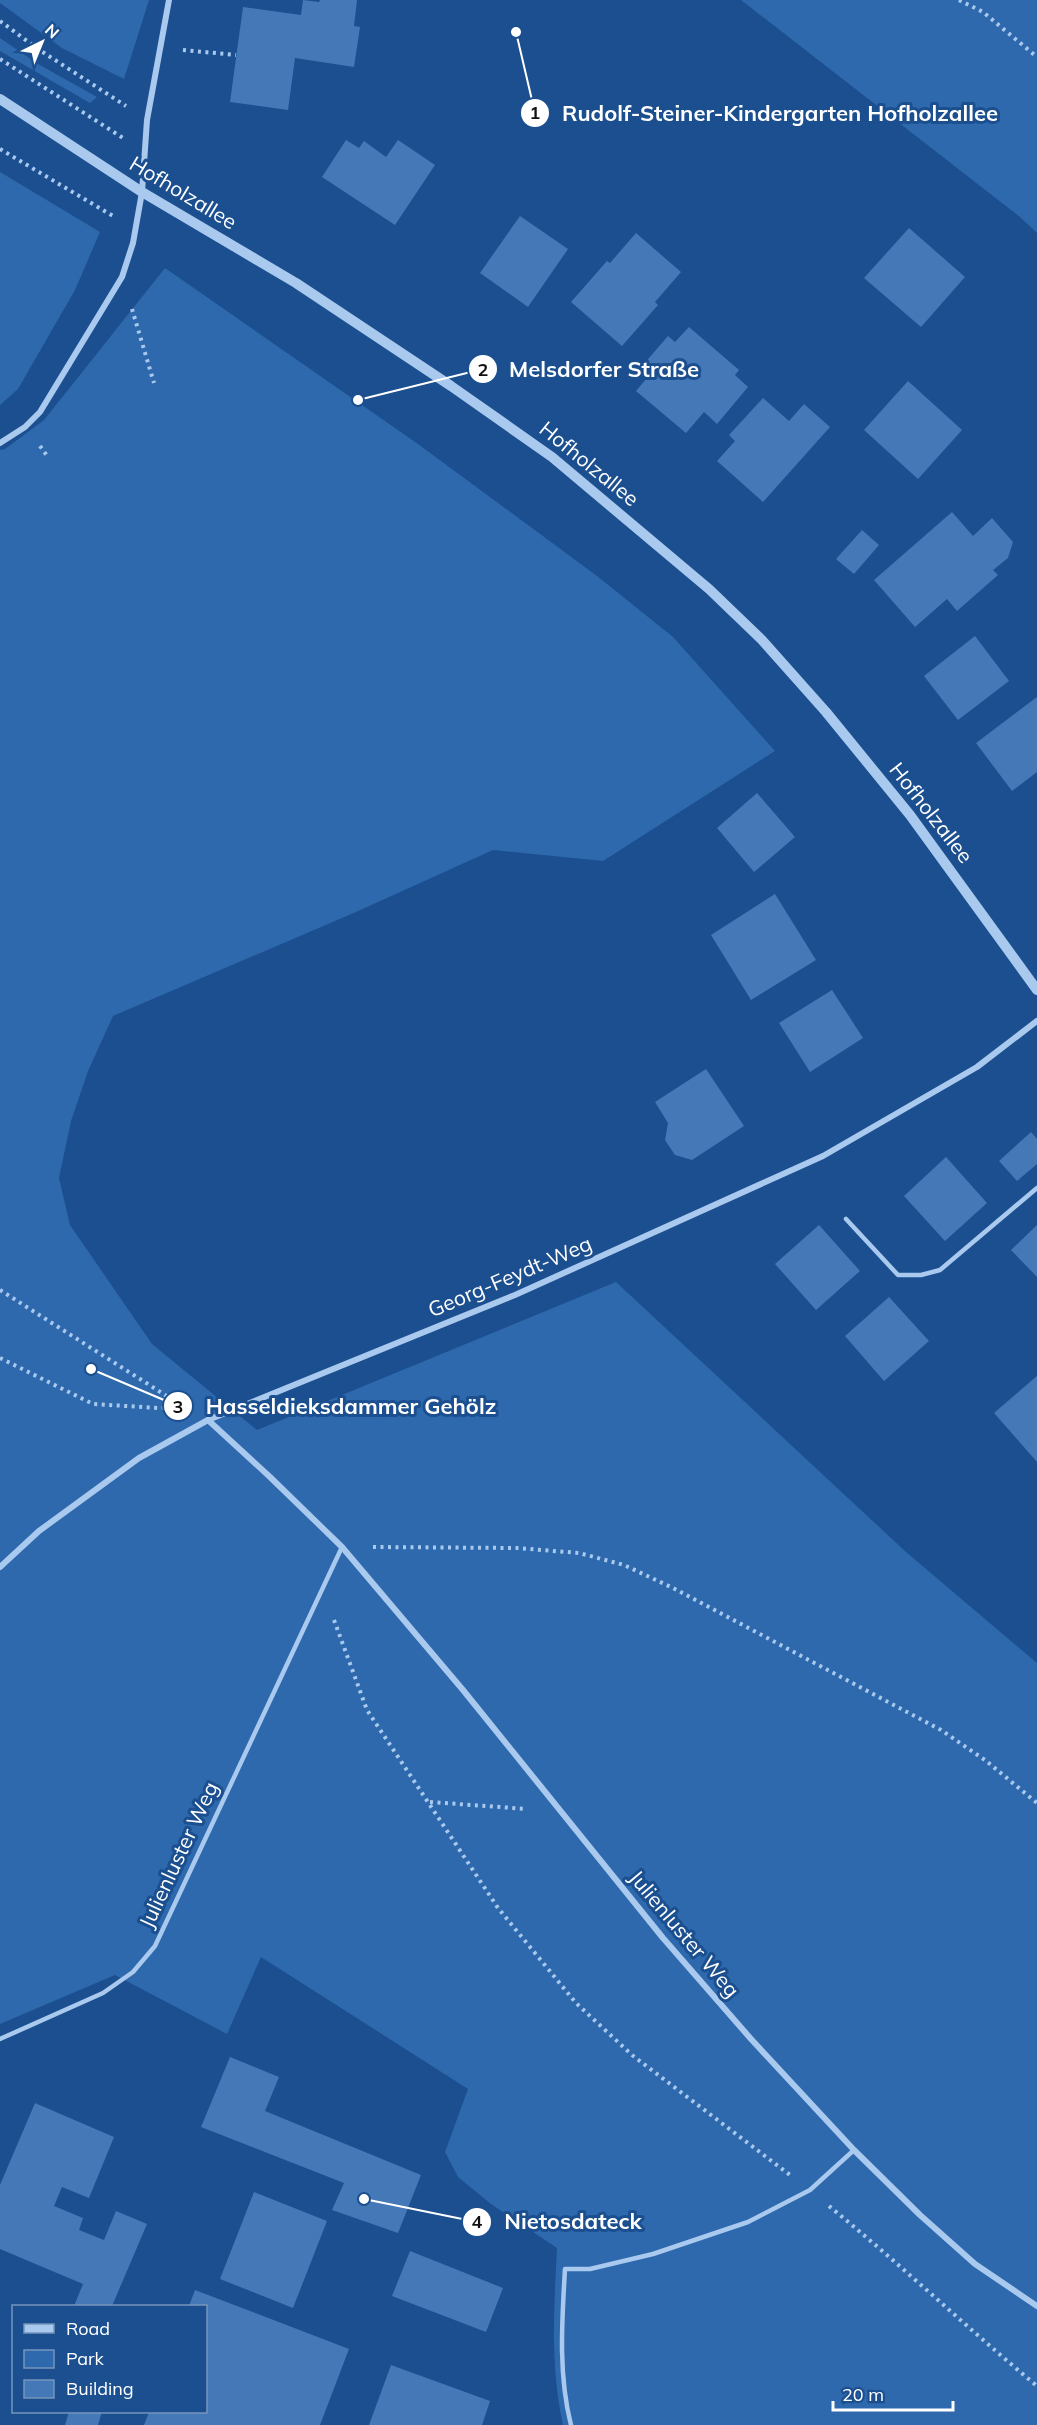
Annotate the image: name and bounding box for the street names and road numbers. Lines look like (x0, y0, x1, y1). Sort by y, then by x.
street label: Hofholzallee (125, 150, 242, 234)
street label: Hofholzallee (535, 415, 645, 511)
street label: Hofholzallee (884, 757, 979, 868)
street label: Georg-Feydt-Weg (424, 1230, 595, 1322)
street label: Julienluster Weg (133, 1777, 223, 1932)
street label: Julienluster Weg (624, 1864, 746, 2002)

